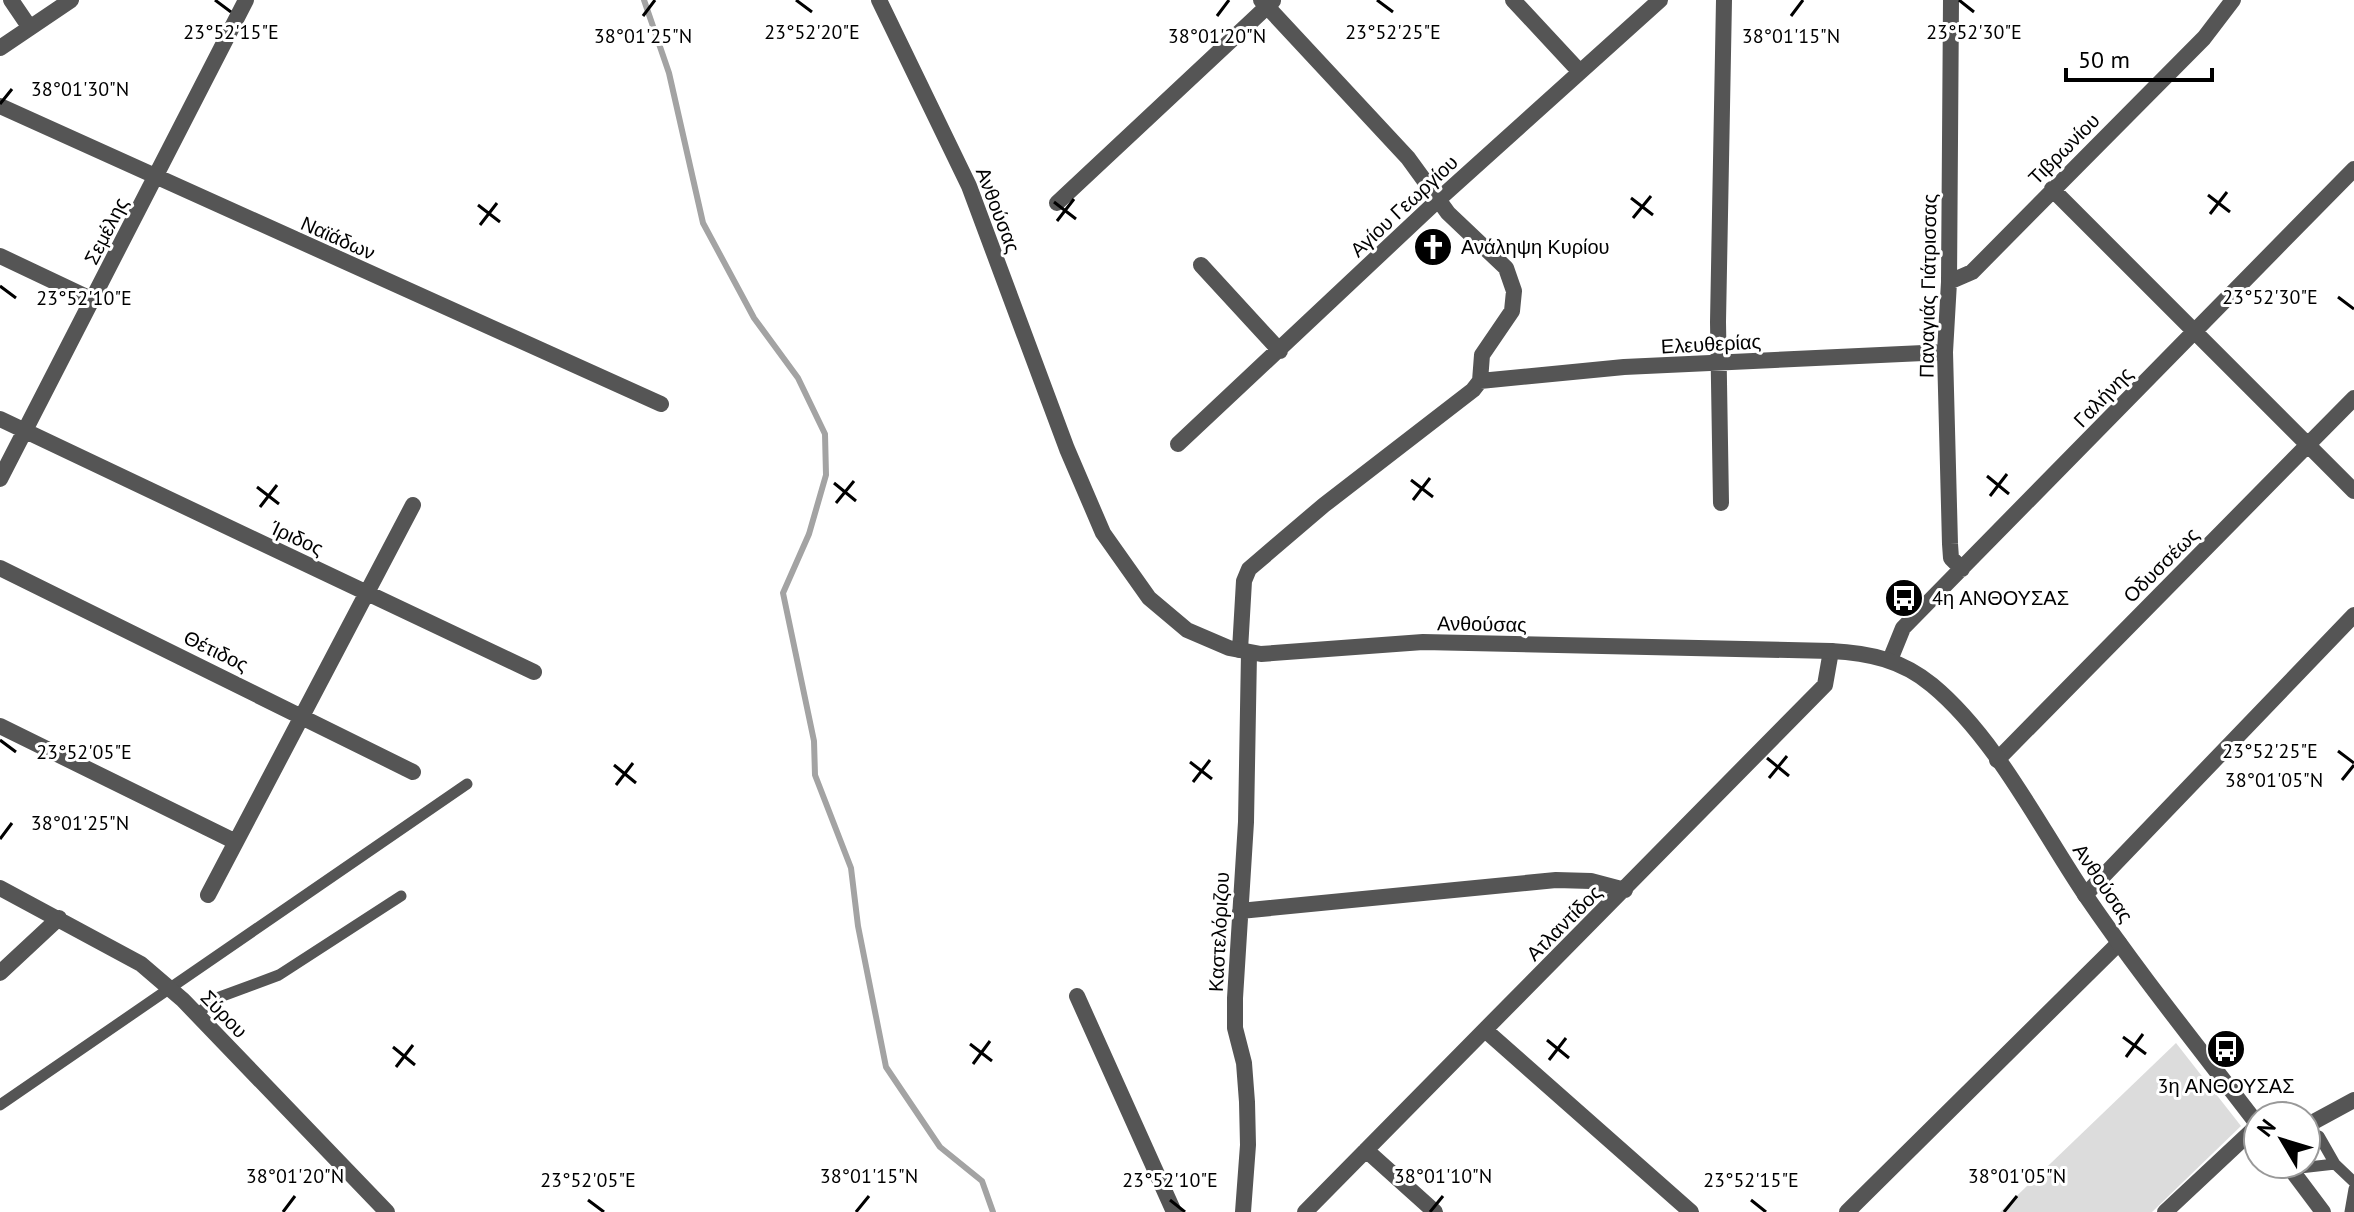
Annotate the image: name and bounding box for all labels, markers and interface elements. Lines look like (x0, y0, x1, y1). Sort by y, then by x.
text: 23°52'15"E (183, 19, 279, 45)
text: 23°52'20"E (764, 19, 860, 45)
text: 23°52'25"E (1345, 19, 1441, 45)
text: 23°52'30"E (1926, 19, 2022, 45)
text: 38°01'25"N (594, 23, 692, 49)
text: 38°01'20"N (1168, 23, 1266, 49)
text: 38°01'15"N (1742, 23, 1840, 49)
scale bar (2066, 32, 2212, 82)
text: 50 m (2078, 44, 2130, 75)
text: 38°01'30"N (31, 76, 129, 102)
street label: Τιβρωνίου (2023, 108, 2105, 190)
street label: Αγίου Γεωργίου (1345, 149, 1463, 263)
street label: Ανθούσας (970, 163, 1026, 257)
street label: Σεμέλης (78, 193, 134, 269)
street label: Παναγιάς Γιάτρισσας (1913, 193, 1943, 378)
street label: Ναϊάδων (297, 210, 379, 266)
church icon: Ανάληψη Κυρίου (1412, 226, 1454, 268)
place label: Ανάληψη Κυρίου (1461, 234, 1610, 260)
text: 23°52'30"E (2222, 284, 2318, 310)
text: 23°52'10"E (36, 285, 132, 311)
street label: Ελευθερίας (1660, 328, 1762, 360)
street label: Γαλήνης (2068, 361, 2138, 433)
street label: Ίριδος (265, 514, 328, 562)
street label: Οδυσσέως (2118, 521, 2205, 608)
bus stop icon: 4η ΑΝΘΟΥΣΑΣ (1883, 577, 1925, 619)
place label: 4η ΑΝΘΟΥΣΑΣ (1932, 585, 2069, 611)
street label: Ανθούσας (1437, 610, 1527, 638)
street label: Θέτιδος (179, 624, 253, 678)
text: 23°52'25"E (2222, 738, 2318, 764)
text: 23°52'05"E (36, 739, 132, 765)
text: 38°01'05"N (2225, 767, 2323, 793)
text: 38°01'25"N (31, 810, 129, 836)
street label: Ανθούσας (2067, 839, 2139, 928)
street label: Καστελόριζου (1203, 871, 1235, 993)
street label: Ατλαντίδος (1521, 879, 1608, 966)
street label: Σύρου (195, 985, 253, 1043)
bus stop icon: 3η ΑΝΘΟΥΣΑΣ (2205, 1028, 2247, 1070)
place label: 3η ΑΝΘΟΥΣΑΣ (2157, 1073, 2295, 1099)
north arrow (2242, 1100, 2322, 1180)
text: N (2251, 1113, 2282, 1142)
text: 38°01'20"N (246, 1163, 344, 1189)
text: 38°01'15"N (820, 1163, 918, 1189)
text: 38°01'10"N (1394, 1163, 1492, 1189)
text: 38°01'05"N (1968, 1163, 2066, 1189)
text: 23°52'05"E (540, 1167, 636, 1193)
text: 23°52'10"E (1122, 1167, 1218, 1193)
text: 23°52'15"E (1703, 1167, 1799, 1193)

